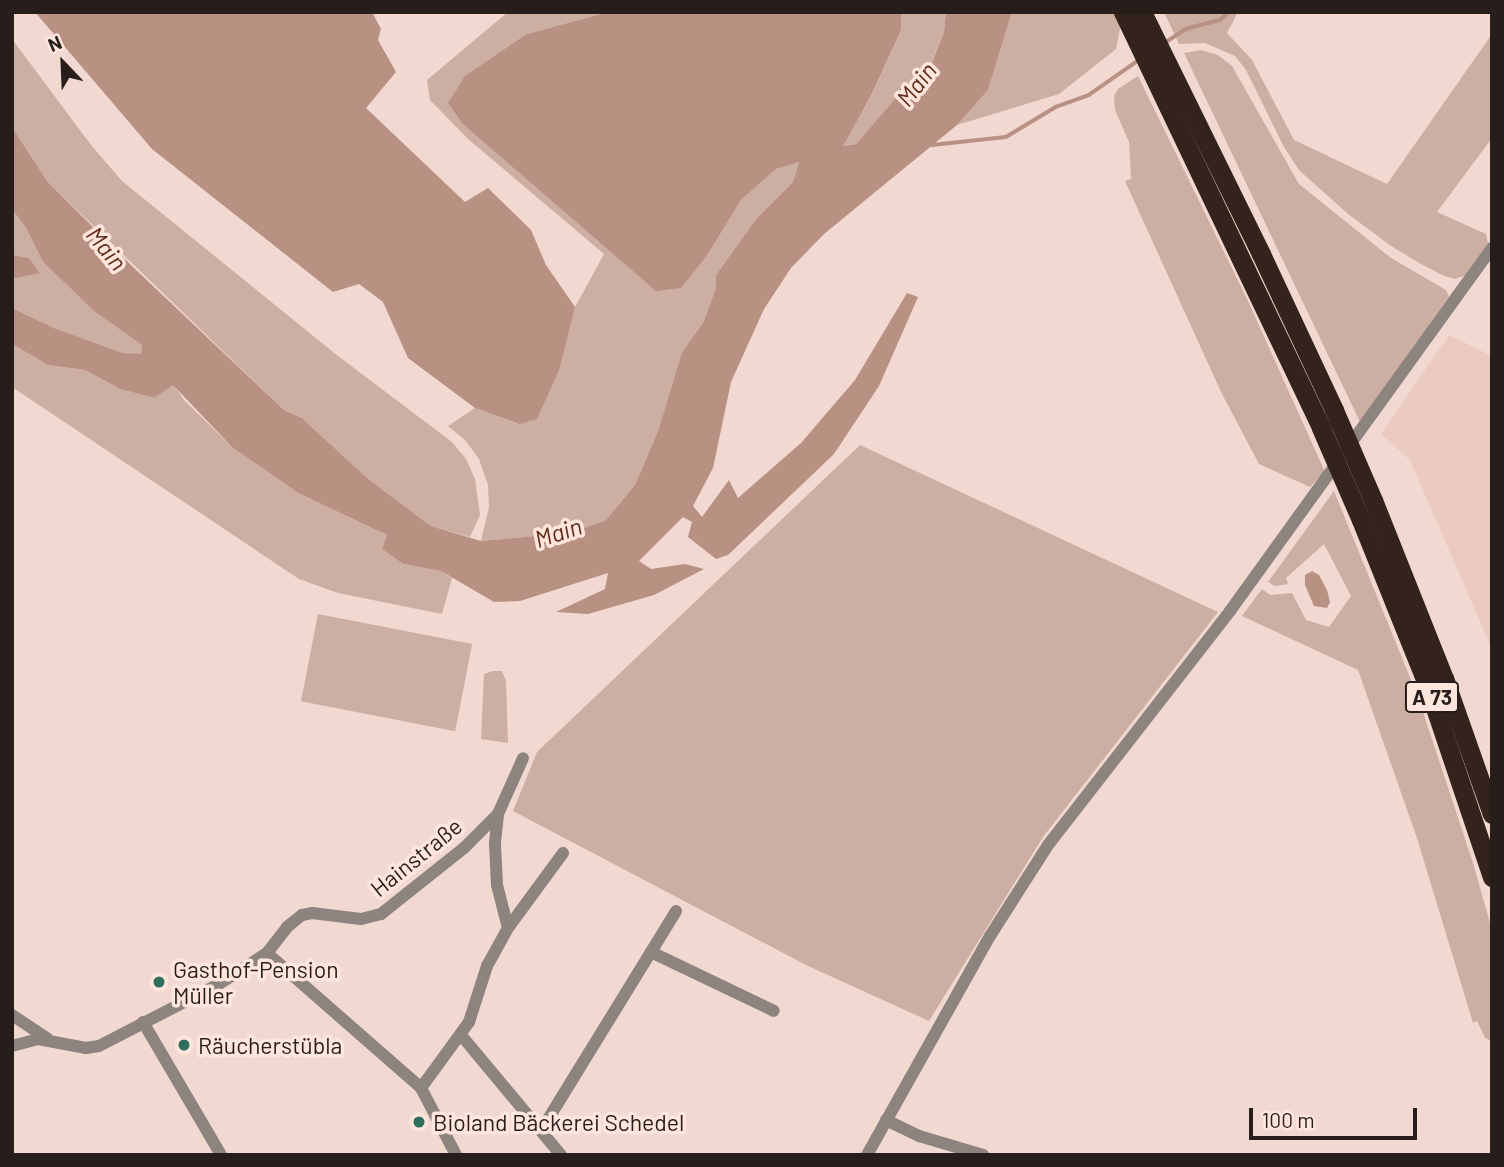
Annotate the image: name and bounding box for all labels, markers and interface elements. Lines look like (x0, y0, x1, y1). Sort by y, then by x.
north arrow (28, 28, 98, 98)
text: N (44, 30, 65, 56)
water label: Main (890, 56, 942, 112)
water label: Main (81, 220, 133, 276)
water label: Main (531, 511, 585, 553)
road number: A 73 (1404, 680, 1460, 714)
street label: Hainstraße (365, 812, 467, 902)
place label: Gasthof-Pension Müller (173, 955, 339, 1009)
marker: Gasthof-Pension Müller (151, 974, 167, 990)
place label: Räucherstübla (198, 1031, 342, 1059)
marker: Räucherstübla (176, 1037, 192, 1053)
scale bar (1252, 1094, 1420, 1138)
text: 100 m (1262, 1107, 1315, 1132)
place label: Bioland Bäckerei Schedel (433, 1108, 684, 1136)
marker: Bioland Bäckerei Schedel (411, 1114, 427, 1130)

